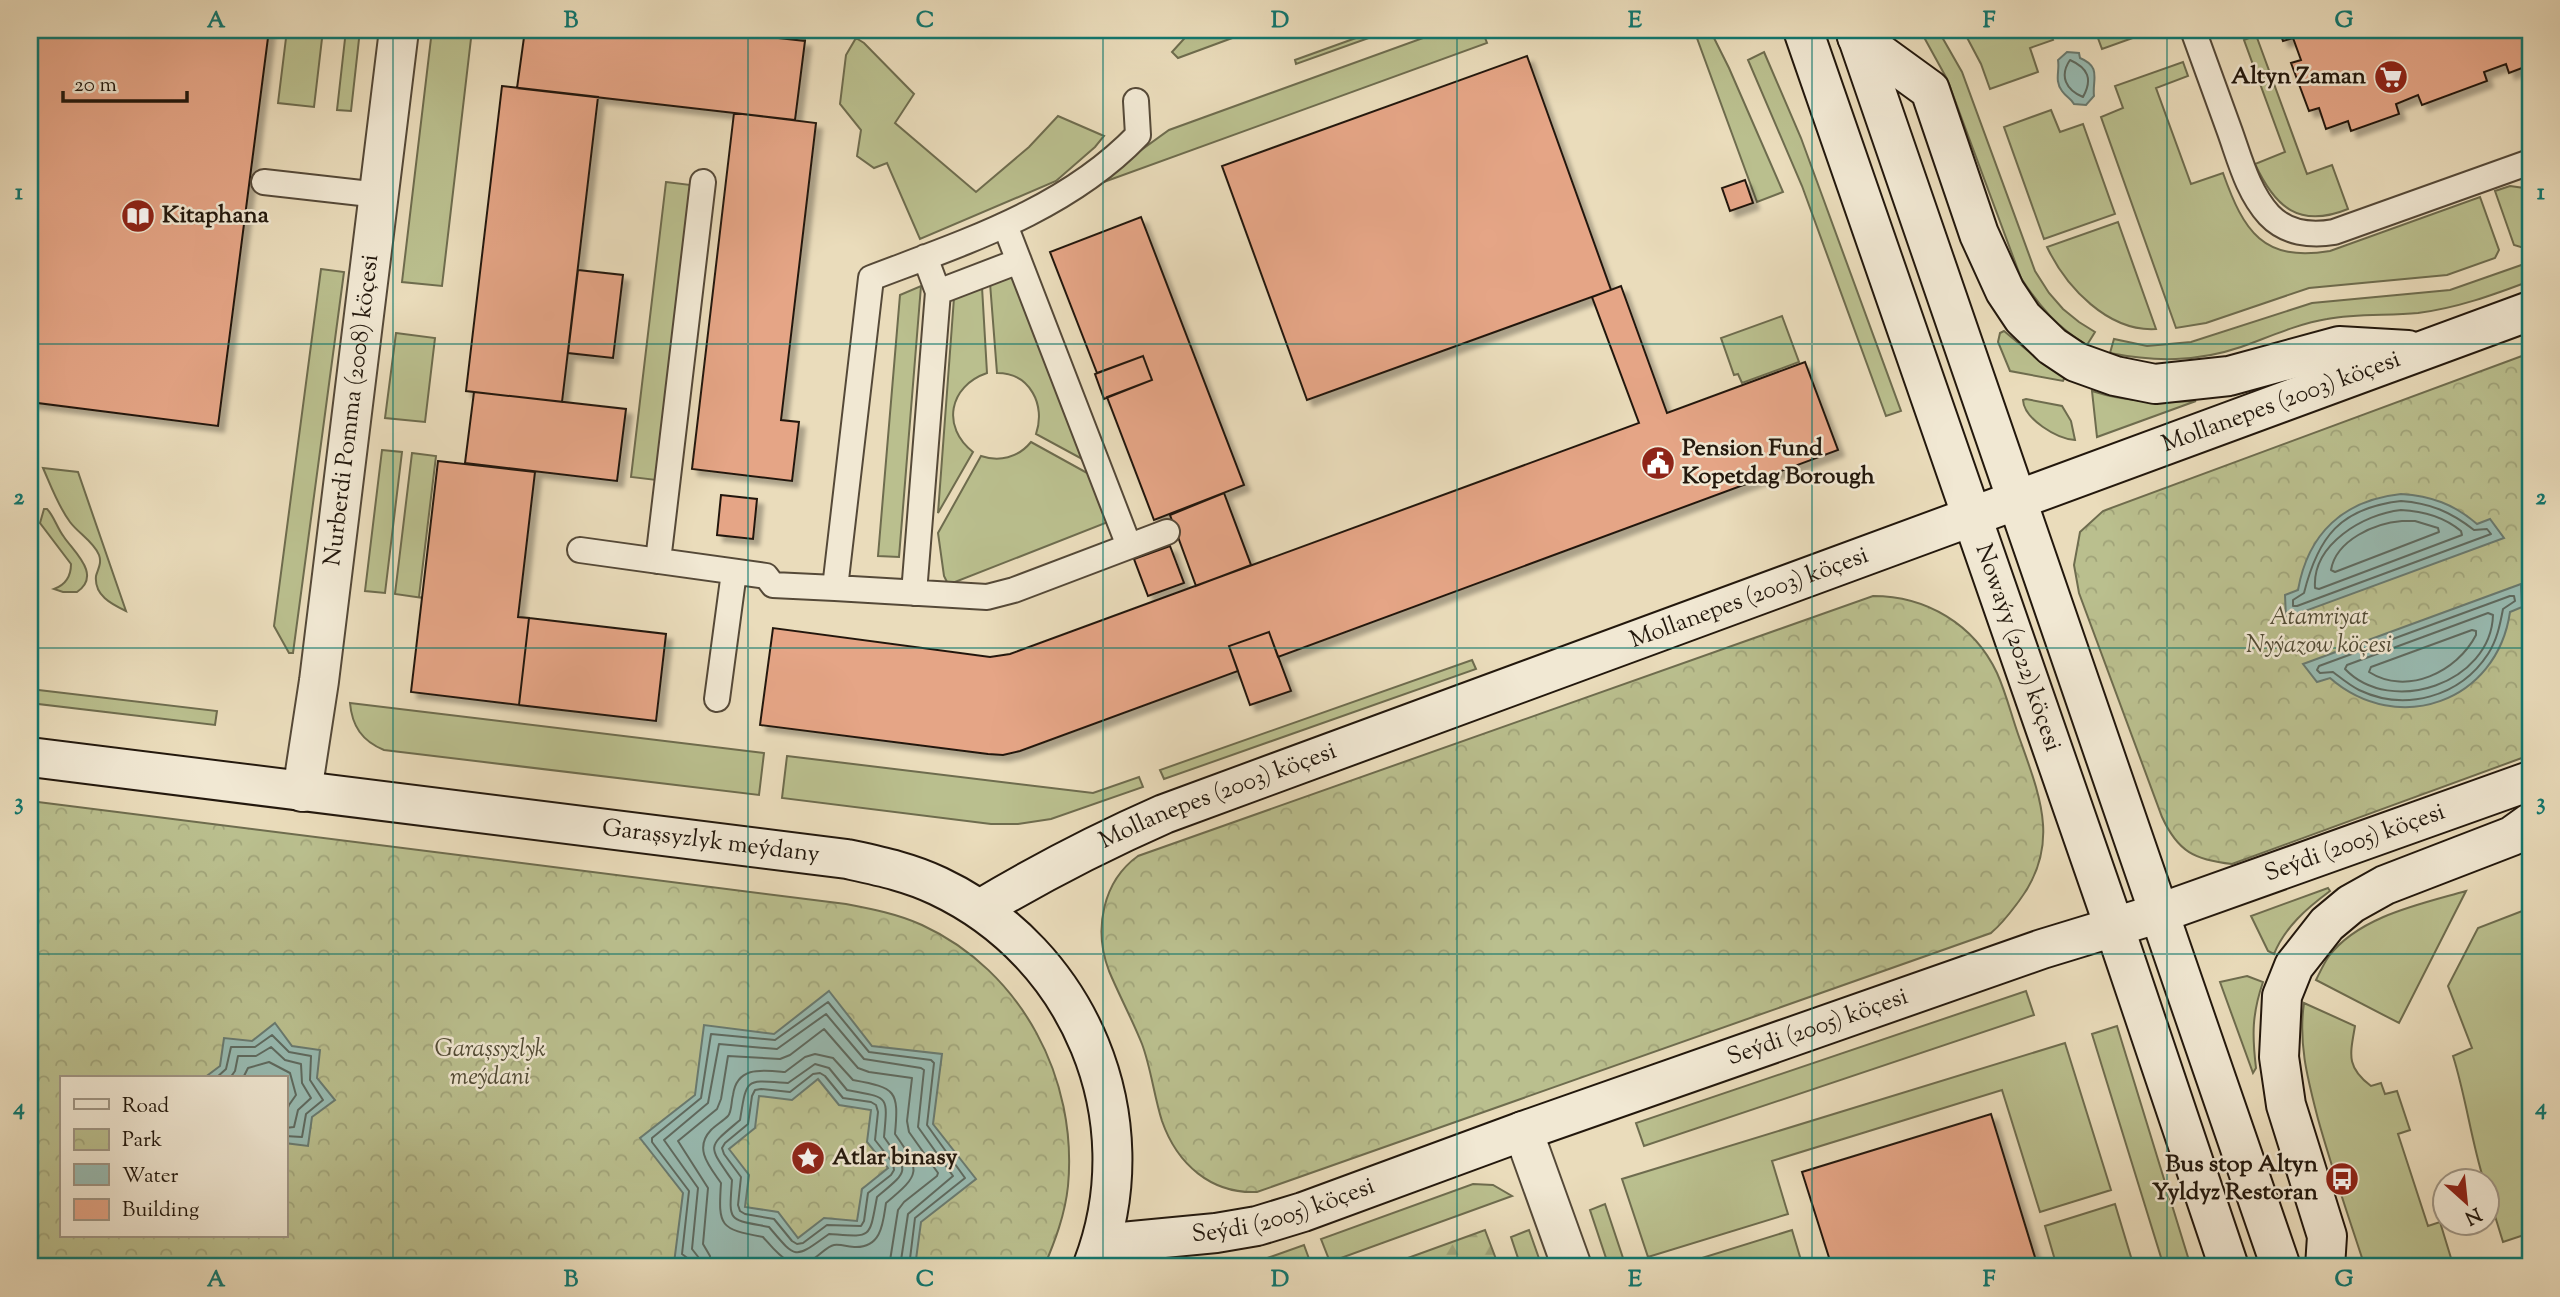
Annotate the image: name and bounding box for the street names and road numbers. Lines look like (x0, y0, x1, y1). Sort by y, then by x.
street label: Nurberdi Pomma (2008) köçesi (316, 252, 388, 568)
street label: Mollanepes (2003) köçesi (2157, 343, 2406, 462)
street label: Mollanepes (2003) köçesi (1625, 539, 1874, 658)
street label: Nowaýy (2022) köçesi (1966, 539, 2069, 756)
street label: Mollanepes (2003) köçesi (1094, 735, 1342, 858)
street label: Seýdi (2005) köçesi (2260, 796, 2450, 891)
street label: Garaşsyzlyk meýdany (600, 812, 821, 872)
street label: Seýdi (2005) köçesi (1723, 980, 1913, 1075)
street label: Seýdi (2005) köçesi (1190, 1170, 1380, 1252)

